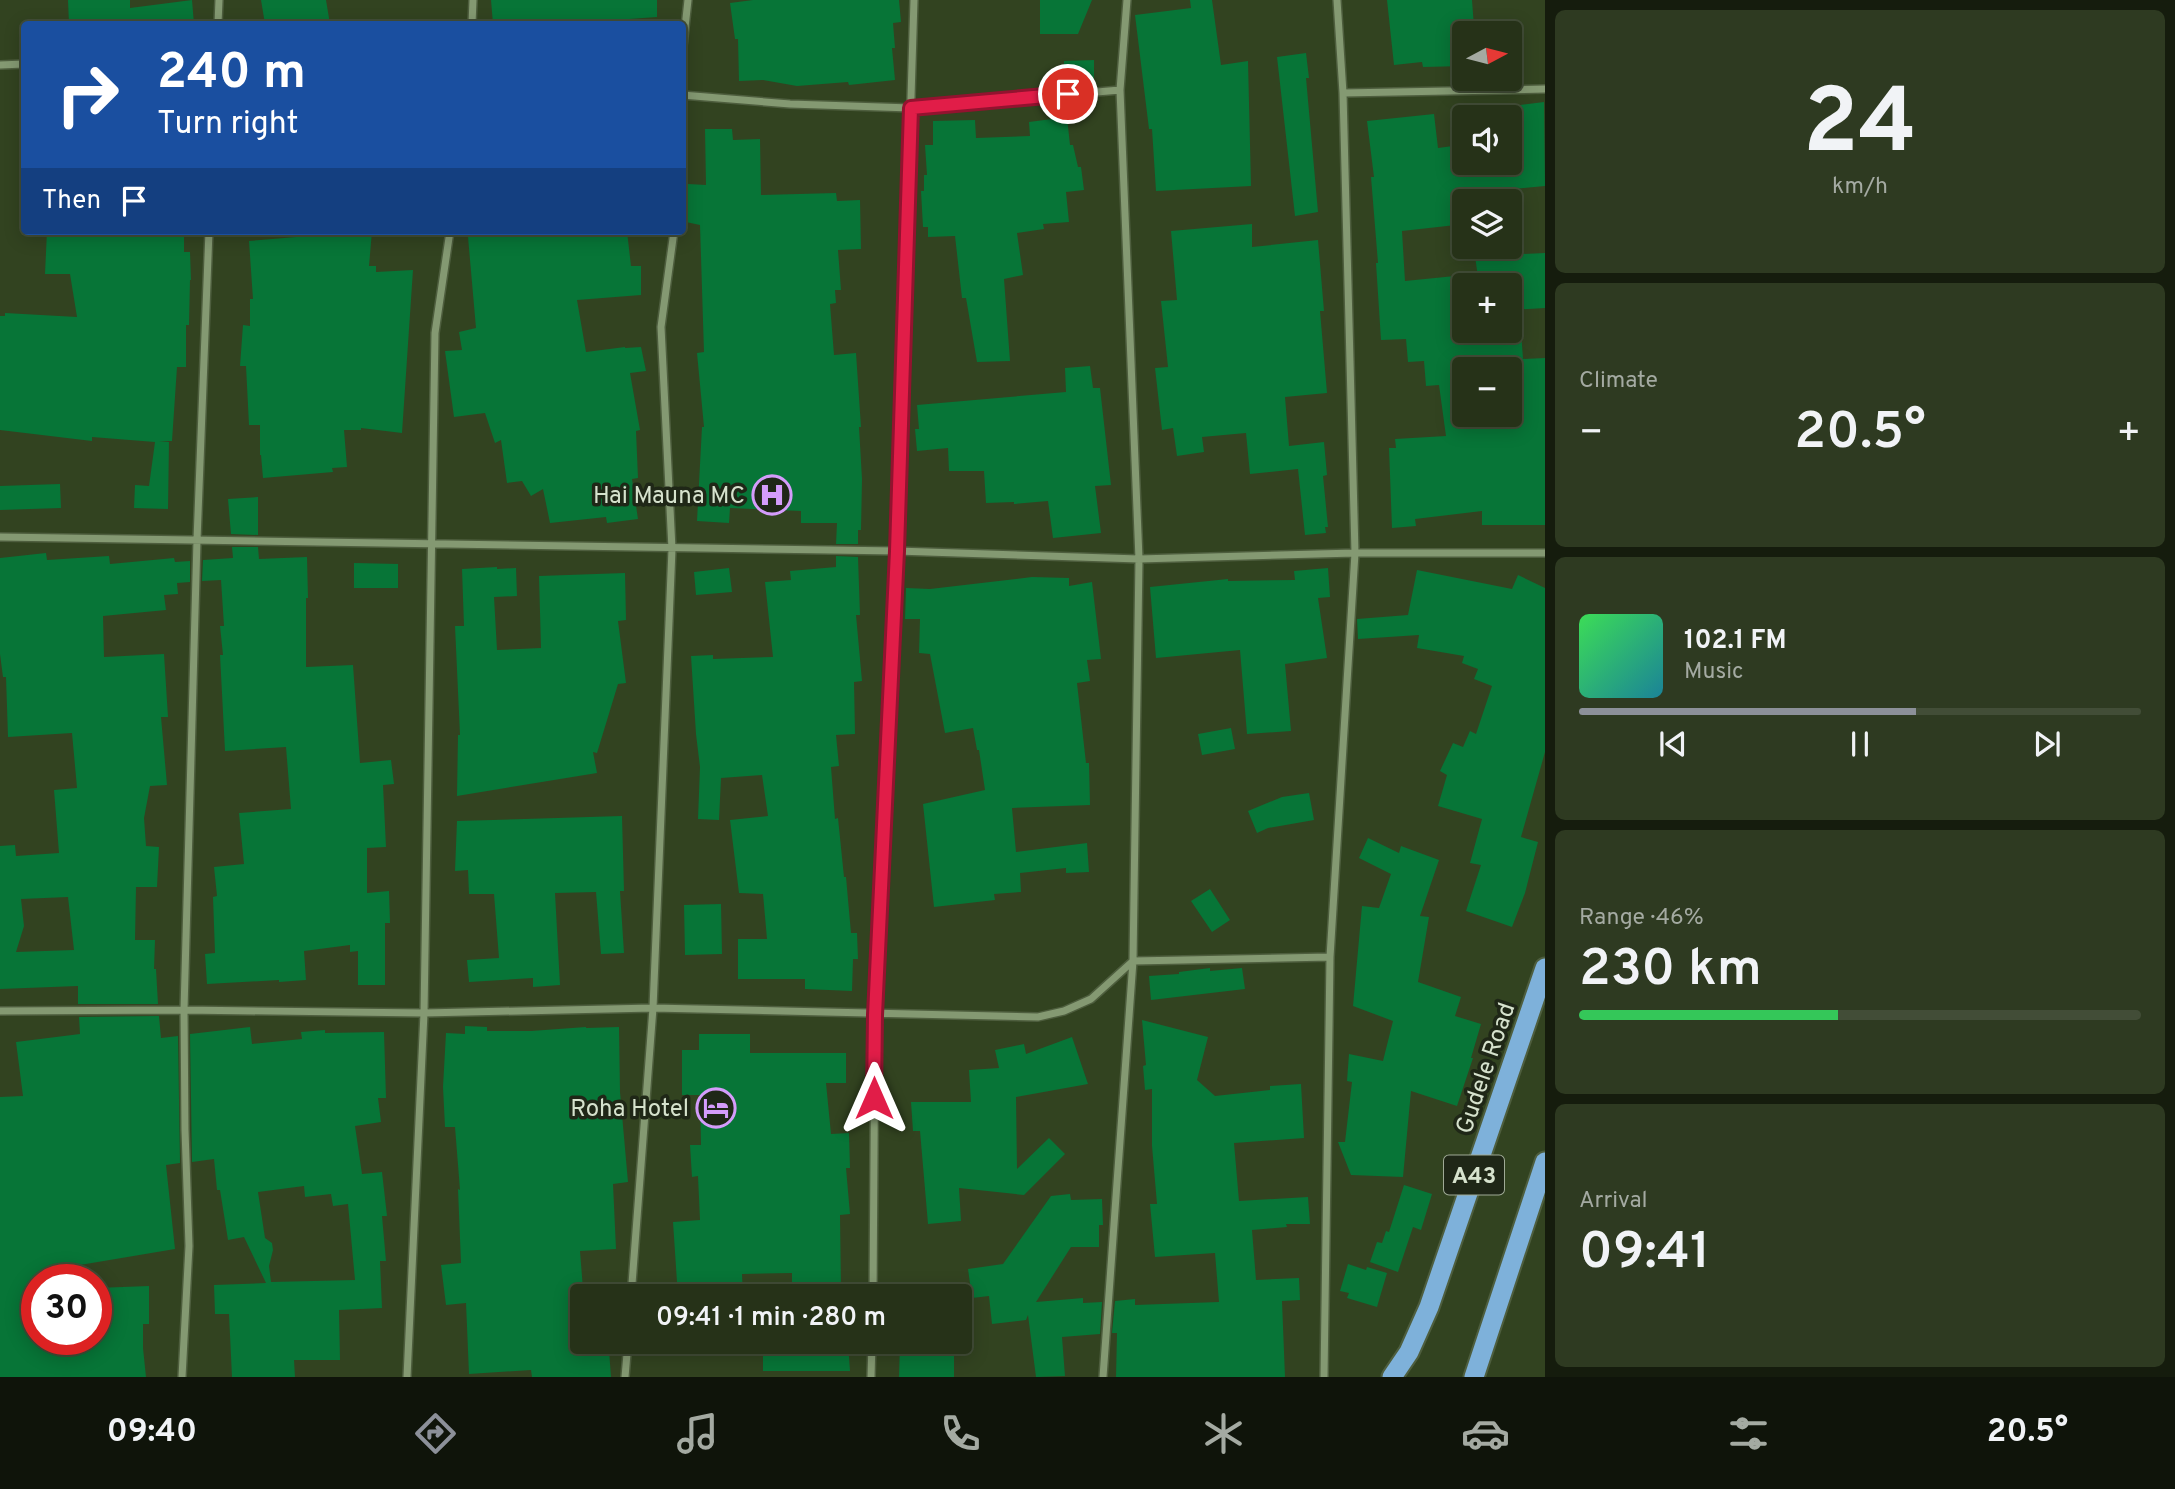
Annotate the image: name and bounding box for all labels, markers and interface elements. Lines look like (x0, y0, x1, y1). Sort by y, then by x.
north arrow (1452, 21, 1522, 91)
map controls (1452, 21, 1522, 427)
text: 240 m (157, 44, 306, 106)
icon: right (42, 49, 133, 140)
pin (1038, 64, 1098, 124)
text: 24 (1803, 70, 1917, 185)
icon: arrive (1049, 75, 1087, 113)
text: Turn right (157, 105, 299, 145)
button: sound (1452, 105, 1522, 175)
text: km/h (1832, 173, 1888, 202)
icon: arrive (115, 182, 153, 220)
text: Then (42, 185, 101, 218)
button: layers (1452, 189, 1522, 259)
button: + (1452, 273, 1522, 343)
button: − (1452, 357, 1522, 427)
text: Climate (1579, 367, 1658, 396)
text: 20.5° (1794, 401, 1926, 467)
text: − (1579, 410, 1604, 459)
text: + (2116, 410, 2141, 459)
hospital icon: Hai Mauna MC (751, 474, 793, 516)
place label: Hai Mauna MC (593, 482, 745, 512)
text: 102.1 FM (1684, 625, 1787, 658)
text: Music (1684, 658, 1744, 687)
icon: previous (1654, 725, 1692, 763)
icon: pause (1841, 725, 1879, 763)
icon: next (2028, 725, 2066, 763)
text: Range · 46% (1579, 904, 1704, 933)
text: 230 km (1579, 938, 1762, 1004)
street label: Gudele Road (1450, 999, 1523, 1138)
position arrow (837, 1061, 911, 1135)
hotel icon: Roha Hotel (695, 1087, 737, 1129)
place label: Roha Hotel (570, 1095, 689, 1125)
road number: A43 (1444, 1156, 1504, 1194)
text: Arrival (1579, 1187, 1648, 1216)
text: 09:41 (1579, 1221, 1710, 1287)
speed limit sign: 30 (21, 1264, 112, 1355)
text: 09:41 · 1 min · 280 m (656, 1302, 886, 1335)
icon: directions (411, 1409, 460, 1458)
icon: music (673, 1409, 722, 1458)
icon: phone (936, 1409, 985, 1458)
icon: climate (1199, 1409, 1248, 1458)
icon: car (1461, 1409, 1510, 1458)
icon: filters (1724, 1409, 1773, 1458)
text: 09:40 (107, 1413, 197, 1453)
text: 20.5° (1987, 1413, 2068, 1453)

